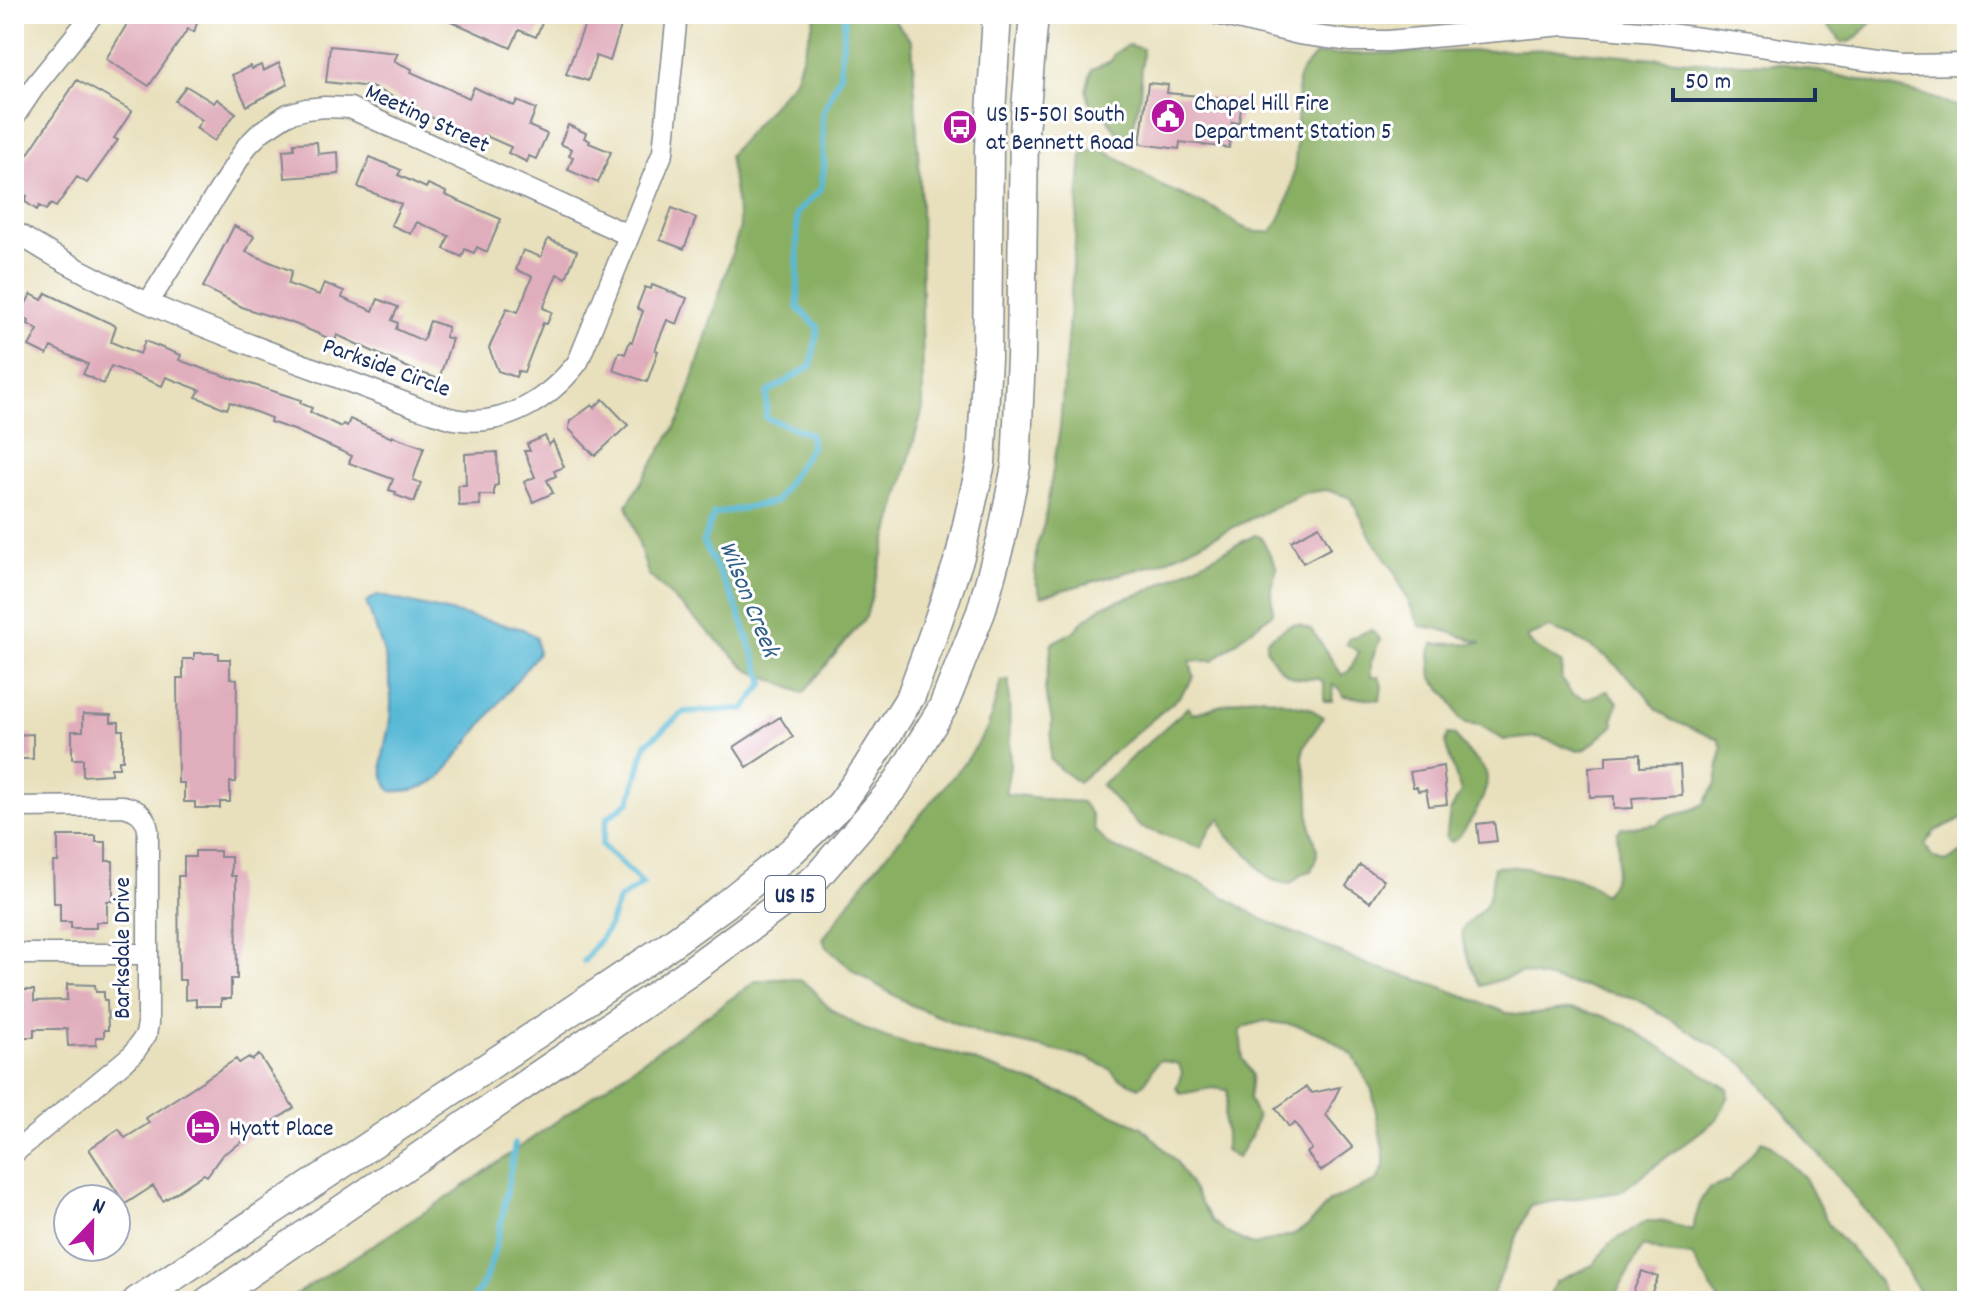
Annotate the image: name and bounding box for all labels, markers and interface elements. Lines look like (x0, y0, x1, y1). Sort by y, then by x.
scale bar (1673, 52, 1815, 102)
text: 50 m (1685, 66, 1731, 100)
street label: Meeting Street (359, 76, 495, 163)
place label: Chapel Hill Fire Department Station 5 (1194, 88, 1392, 150)
public building icon: Chapel Hill Fire Department Station 5 (1149, 97, 1187, 135)
place label: US 15-501 South at Bennett Road (986, 99, 1134, 161)
bus stop icon: US 15-501 South at Bennett Road (941, 108, 979, 146)
street label: Parkside Circle (317, 330, 455, 408)
water label: Wilson Creek (708, 536, 789, 665)
road number: US 15 (765, 876, 825, 912)
street label: Barksdale Drive (107, 877, 141, 1019)
hotel icon: Hyatt Place (184, 1108, 222, 1146)
place label: Hyatt Place (229, 1113, 334, 1147)
north arrow (52, 1183, 132, 1263)
text: N (87, 1191, 109, 1224)

